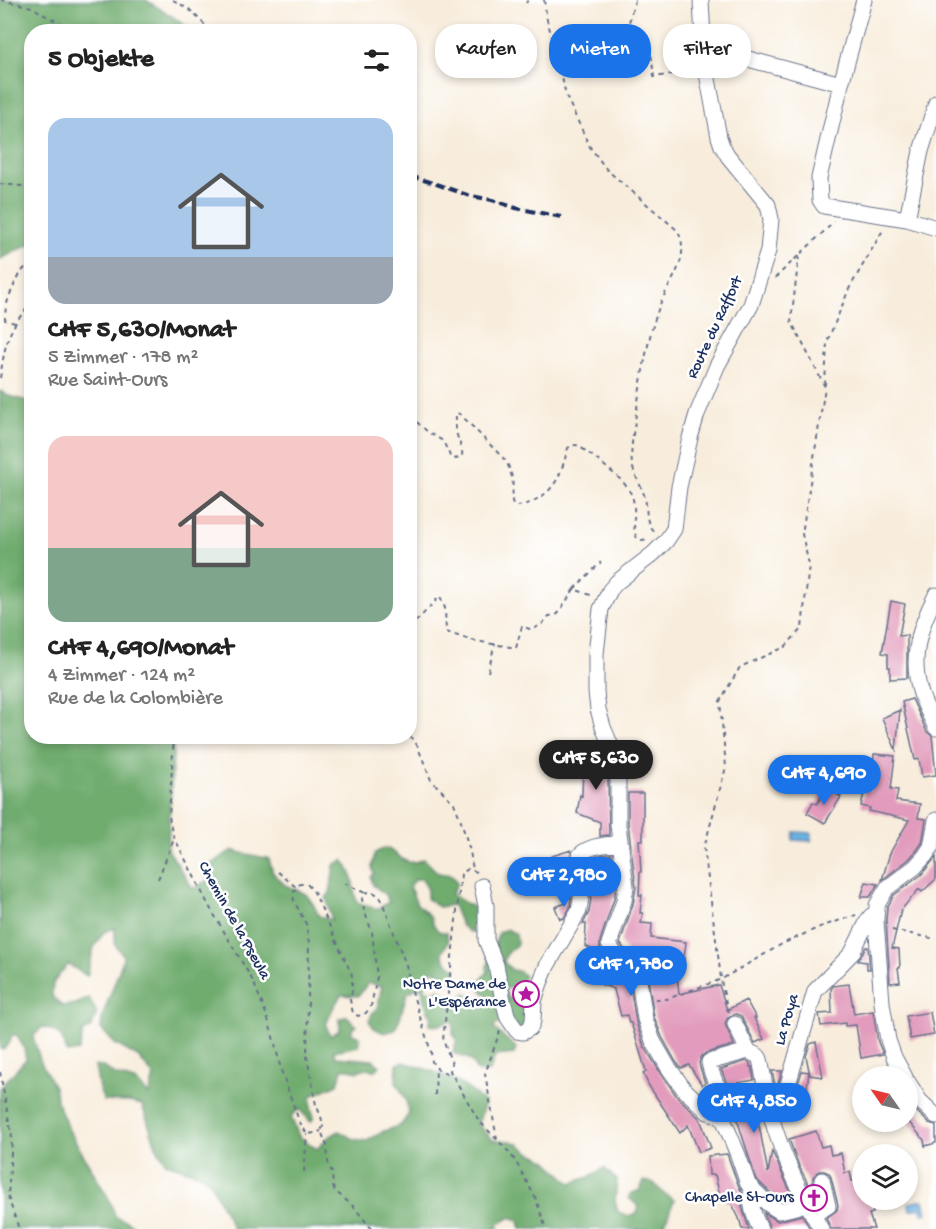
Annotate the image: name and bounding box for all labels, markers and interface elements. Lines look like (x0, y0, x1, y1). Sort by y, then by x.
chip: Kaufen (435, 24, 537, 78)
chip: Mieten (549, 24, 651, 78)
chip: Filter (663, 24, 751, 78)
icon: filters (360, 44, 393, 77)
text: 5 Objekte (48, 45, 154, 76)
icon: home (167, 157, 275, 265)
street label: Route du Raffort (684, 272, 749, 382)
text: CHF 5,630/Monat (48, 316, 235, 347)
text: 5 Zimmer · 178 m² (48, 347, 198, 370)
text: Rue Saint-Ours (48, 370, 167, 393)
icon: home (167, 475, 275, 583)
text: CHF 4,690/Monat (48, 634, 233, 665)
text: 4 Zimmer · 124 m² (48, 665, 195, 688)
text: Rue de la Colombière (48, 688, 223, 711)
pin: CHF 5,630 (527, 740, 665, 791)
text: CHF 5,630 (553, 748, 639, 771)
pin: CHF 4,690 (755, 755, 893, 806)
text: CHF 4,690 (782, 763, 866, 786)
pin: CHF 2,980 (495, 857, 633, 908)
street label: Chemin de la Pseula (193, 859, 274, 984)
text: CHF 2,980 (521, 865, 607, 888)
pin: CHF 1,780 (562, 946, 700, 997)
text: CHF 1,780 (589, 954, 673, 977)
place label: Notre Dame de L'Espérance (403, 976, 507, 1013)
place icon: Notre Dame de L'Espérance (511, 979, 541, 1009)
street label: La Poya (772, 991, 805, 1048)
north arrow (852, 1066, 918, 1132)
map controls (852, 1066, 918, 1210)
pin: CHF 4,850 (685, 1083, 823, 1134)
text: CHF 4,850 (711, 1091, 797, 1114)
button: layers (852, 1144, 918, 1210)
church icon: Chapelle St-Ours (799, 1183, 829, 1213)
place label: Chapelle St-Ours (685, 1189, 795, 1208)

